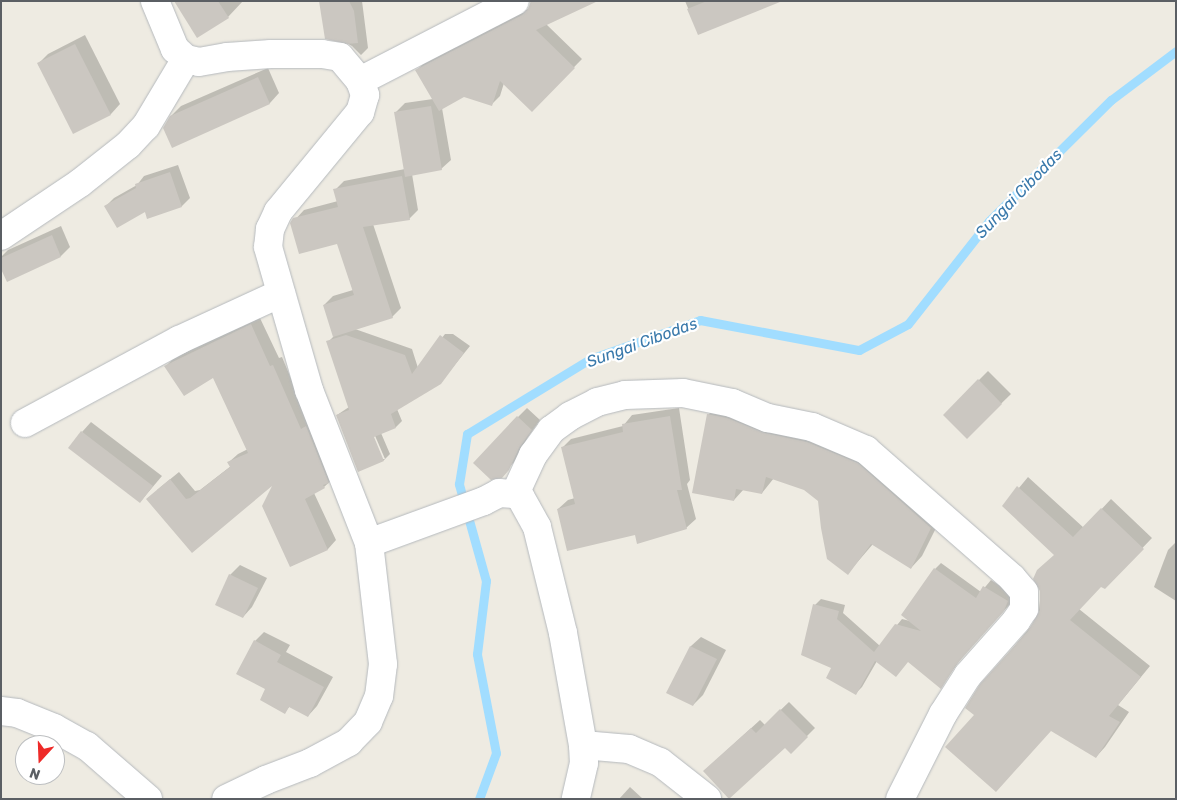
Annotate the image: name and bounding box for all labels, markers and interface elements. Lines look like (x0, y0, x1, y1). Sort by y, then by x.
water label: Sungai Cibodas (972, 145, 1066, 243)
water label: Sungai Cibodas (584, 314, 700, 372)
north arrow (15, 735, 65, 785)
text: N (27, 764, 43, 783)

